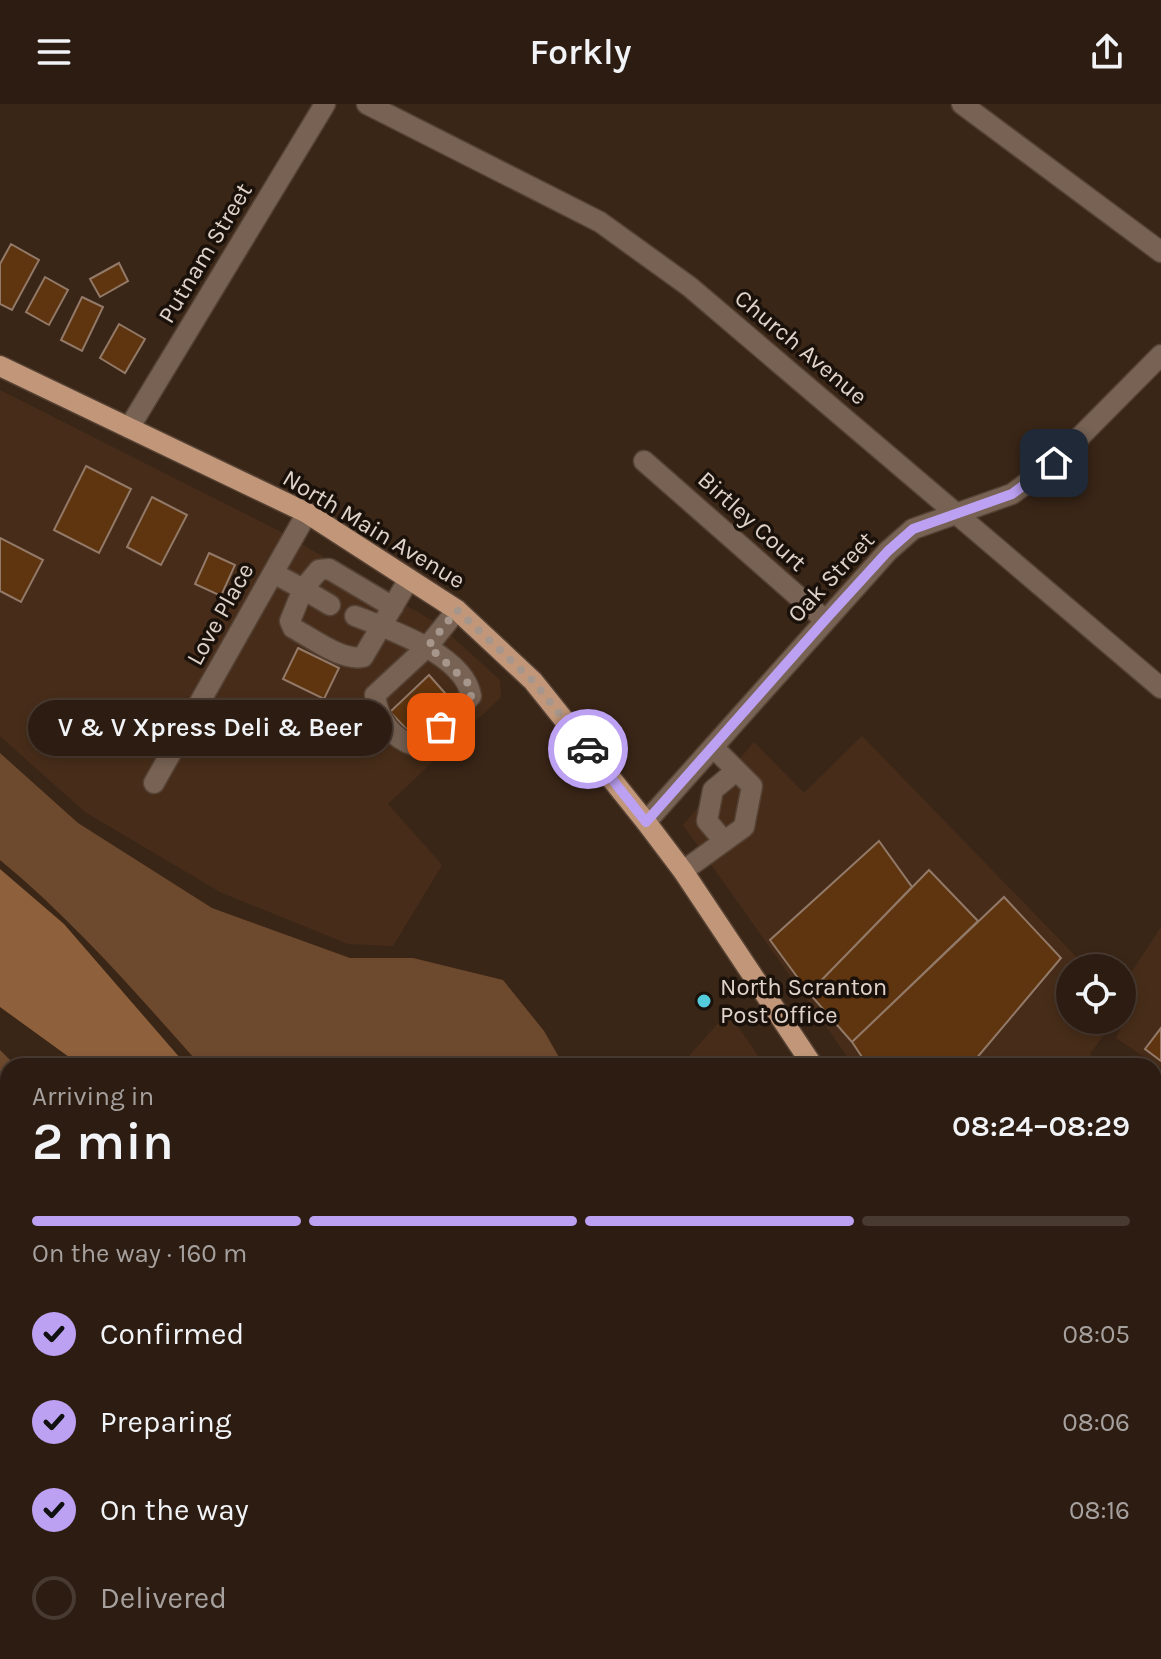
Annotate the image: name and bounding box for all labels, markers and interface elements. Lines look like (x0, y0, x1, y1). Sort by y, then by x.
icon: menu (32, 30, 76, 74)
icon: share (1085, 30, 1129, 74)
text: Forkly (530, 31, 631, 73)
street label: Putnam Street (152, 178, 258, 328)
street label: Church Avenue (729, 284, 873, 410)
pin (1020, 429, 1088, 497)
icon: home (1032, 441, 1076, 485)
street label: North Main Avenue (278, 464, 470, 594)
street label: Birtley Court (692, 465, 812, 577)
street label: Oak Street (782, 526, 880, 628)
street label: Love Place (181, 558, 259, 670)
pin (407, 693, 475, 761)
callout: V & V Xpress Deli & Beer (29, 699, 393, 755)
icon: bag (419, 705, 463, 749)
courier (548, 709, 628, 789)
text: V & V Xpress Deli & Beer (58, 712, 362, 743)
icon: car (566, 727, 610, 771)
map controls (1056, 954, 1136, 1034)
button: locate (1056, 954, 1136, 1034)
place label: North Scranton Post Office (720, 973, 887, 1029)
marker: North Scranton Post Office (695, 992, 713, 1010)
text: Arriving in (32, 1081, 154, 1112)
text: 08:24–08:29 (952, 1108, 1130, 1144)
text: 2 min (32, 1111, 174, 1172)
text: On the way · 160 m (32, 1238, 247, 1269)
icon: check (32, 1312, 76, 1356)
text: Confirmed (100, 1316, 244, 1352)
text: 08:05 (1062, 1319, 1130, 1350)
icon: check (32, 1400, 76, 1444)
text: Preparing (100, 1404, 232, 1440)
text: 08:06 (1062, 1407, 1130, 1438)
icon: check (32, 1488, 76, 1532)
text: On the way (100, 1492, 249, 1528)
text: 08:16 (1069, 1495, 1130, 1526)
text: Delivered (100, 1580, 227, 1616)

